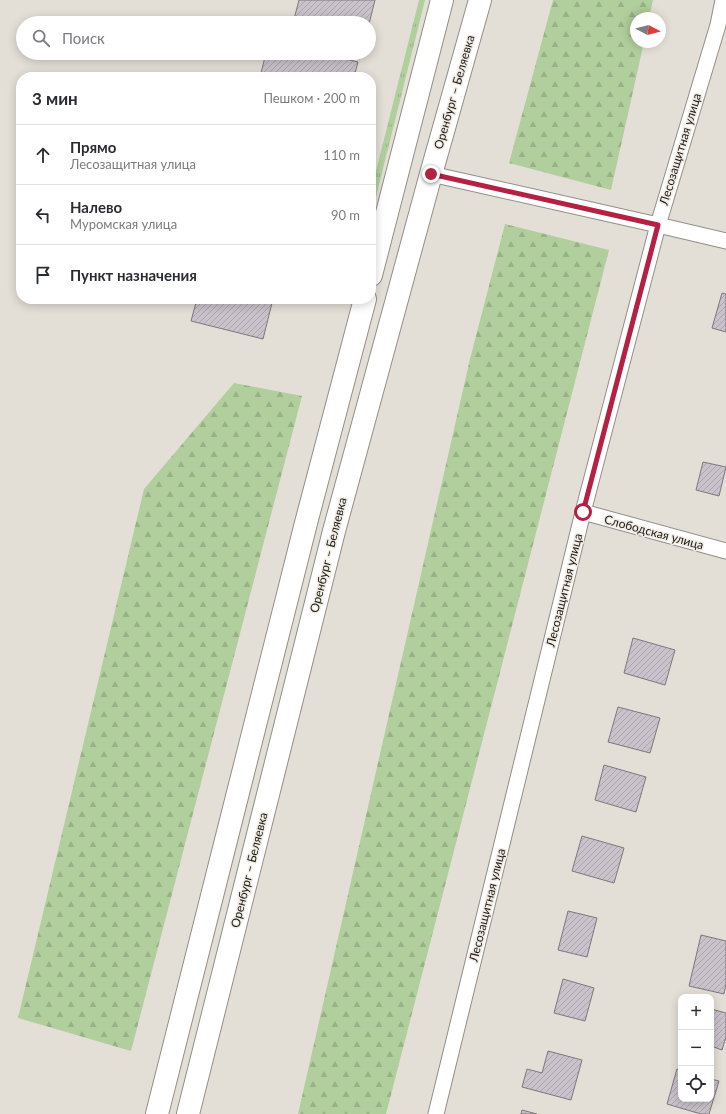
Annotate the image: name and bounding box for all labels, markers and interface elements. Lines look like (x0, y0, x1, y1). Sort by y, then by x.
north arrow (630, 12, 666, 48)
search box (16, 16, 376, 60)
icon: search (30, 27, 52, 49)
text: Поиск (62, 29, 105, 47)
street label: Оренбург – Беляевка (430, 33, 478, 151)
text: 3 мин (32, 88, 78, 109)
text: Пешком · 200 m (263, 90, 360, 106)
street label: Лесозащитная улица (656, 91, 704, 208)
text: Прямо (70, 138, 116, 156)
icon: ahead (32, 144, 54, 166)
text: 110 m (323, 147, 360, 163)
text: Лесозащитная улица (70, 156, 196, 172)
route end (422, 165, 440, 183)
text: Налево (70, 198, 122, 216)
icon: left (32, 204, 54, 226)
text: 90 m (331, 207, 360, 223)
text: Муромская улица (70, 216, 177, 232)
icon: arrive (32, 264, 54, 286)
text: Пункт назначения (70, 266, 197, 284)
street label: Оренбург – Беляевка (306, 496, 350, 614)
route start (574, 503, 592, 521)
street label: Слободская улица (603, 512, 705, 553)
street label: Лесозащитная улица (542, 532, 585, 649)
street label: Оренбург – Беляевка (227, 811, 271, 929)
street label: Лесозащитная улица (465, 847, 508, 964)
map controls (678, 994, 714, 1102)
button: + (678, 994, 714, 1030)
button: − (678, 1030, 714, 1066)
button: locate (678, 1066, 714, 1102)

